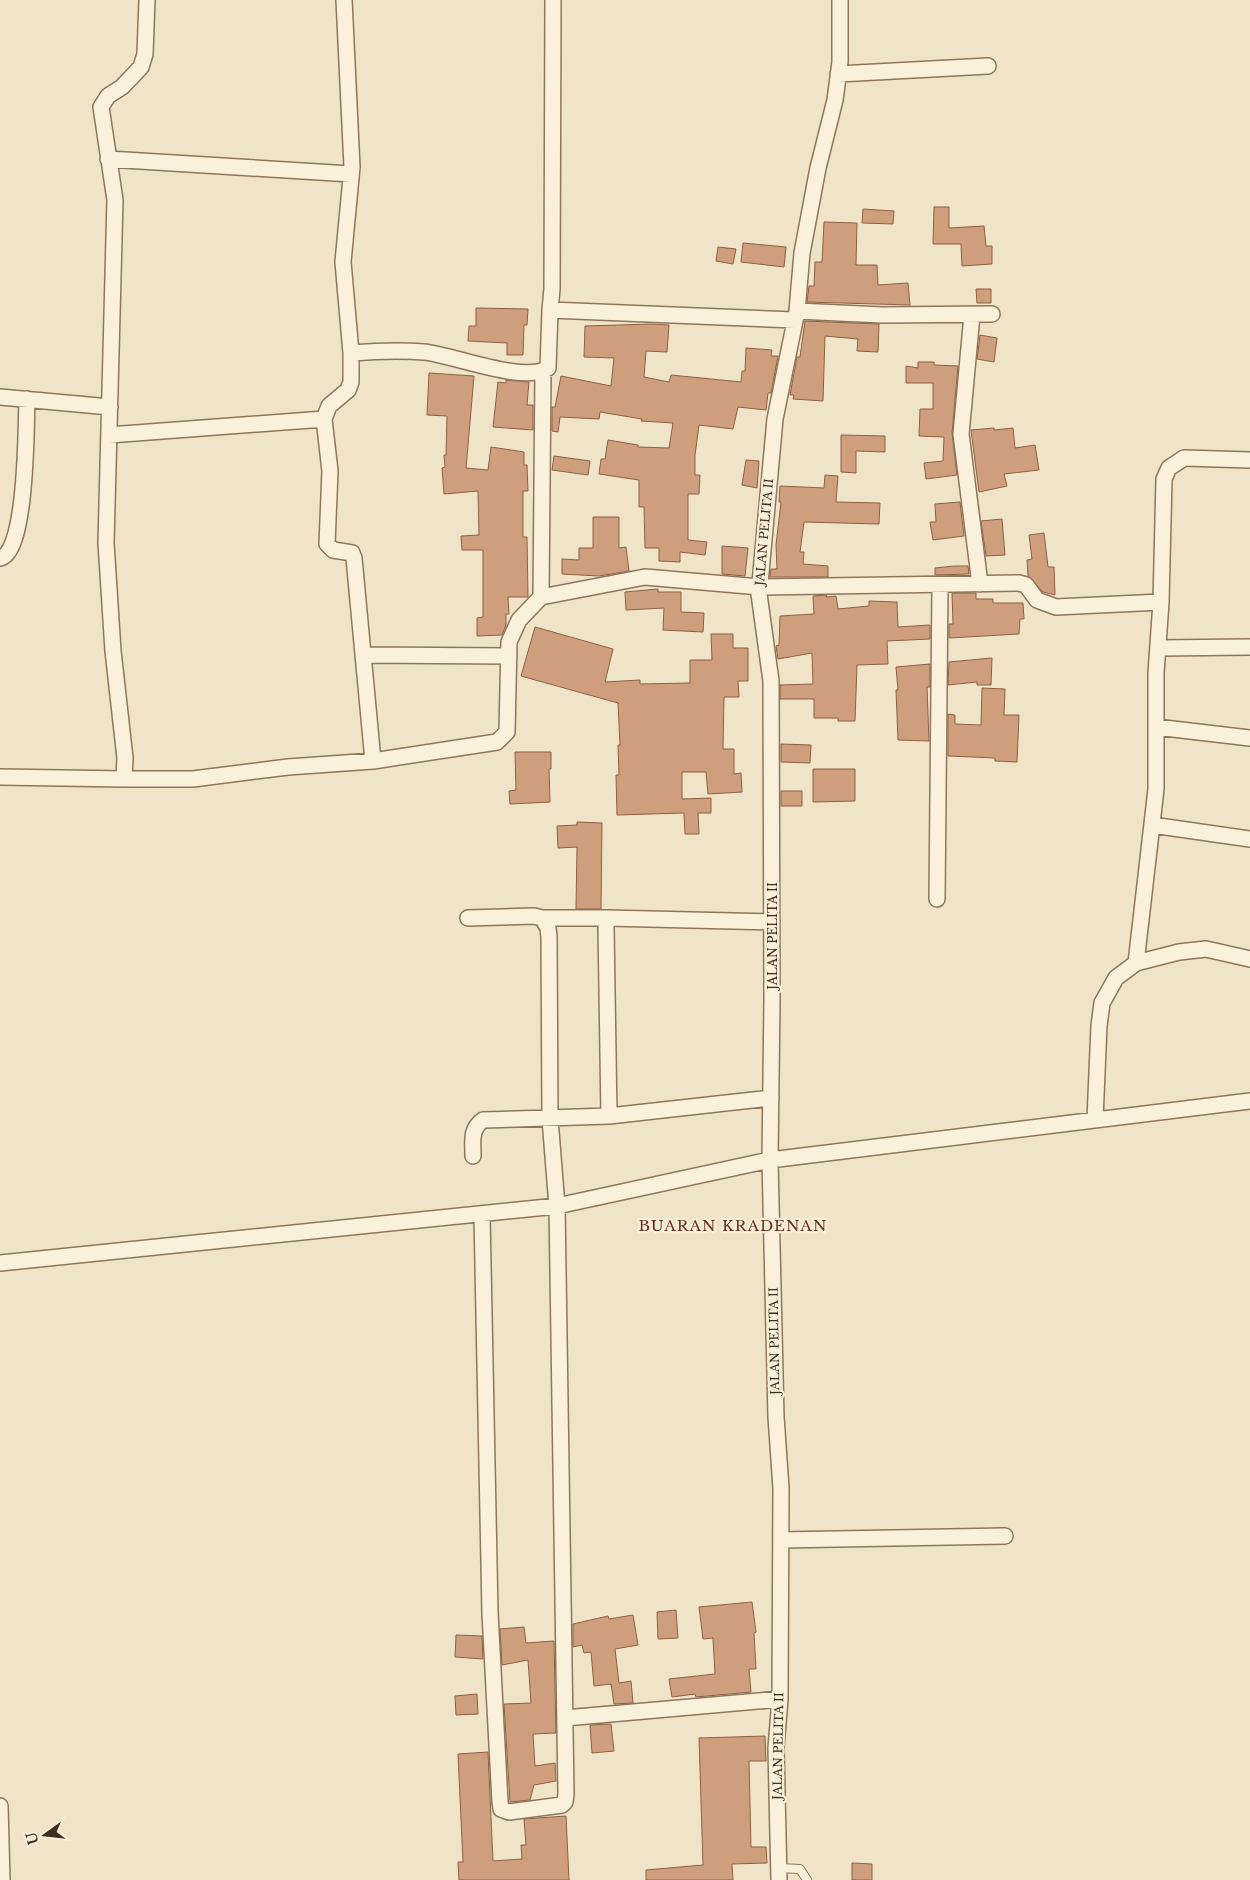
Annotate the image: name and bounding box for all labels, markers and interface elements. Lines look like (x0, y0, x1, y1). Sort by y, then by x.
street label: JALAN PELITA II (752, 478, 776, 588)
street label: JALAN PELITA II (765, 882, 780, 992)
district label: BUARAN KRADENAN (639, 1216, 827, 1235)
street label: JALAN PELITA II (766, 1287, 782, 1397)
street label: JALAN PELITA II (770, 1692, 786, 1802)
north arrow (20, 1810, 70, 1860)
text: U (22, 1829, 43, 1847)

